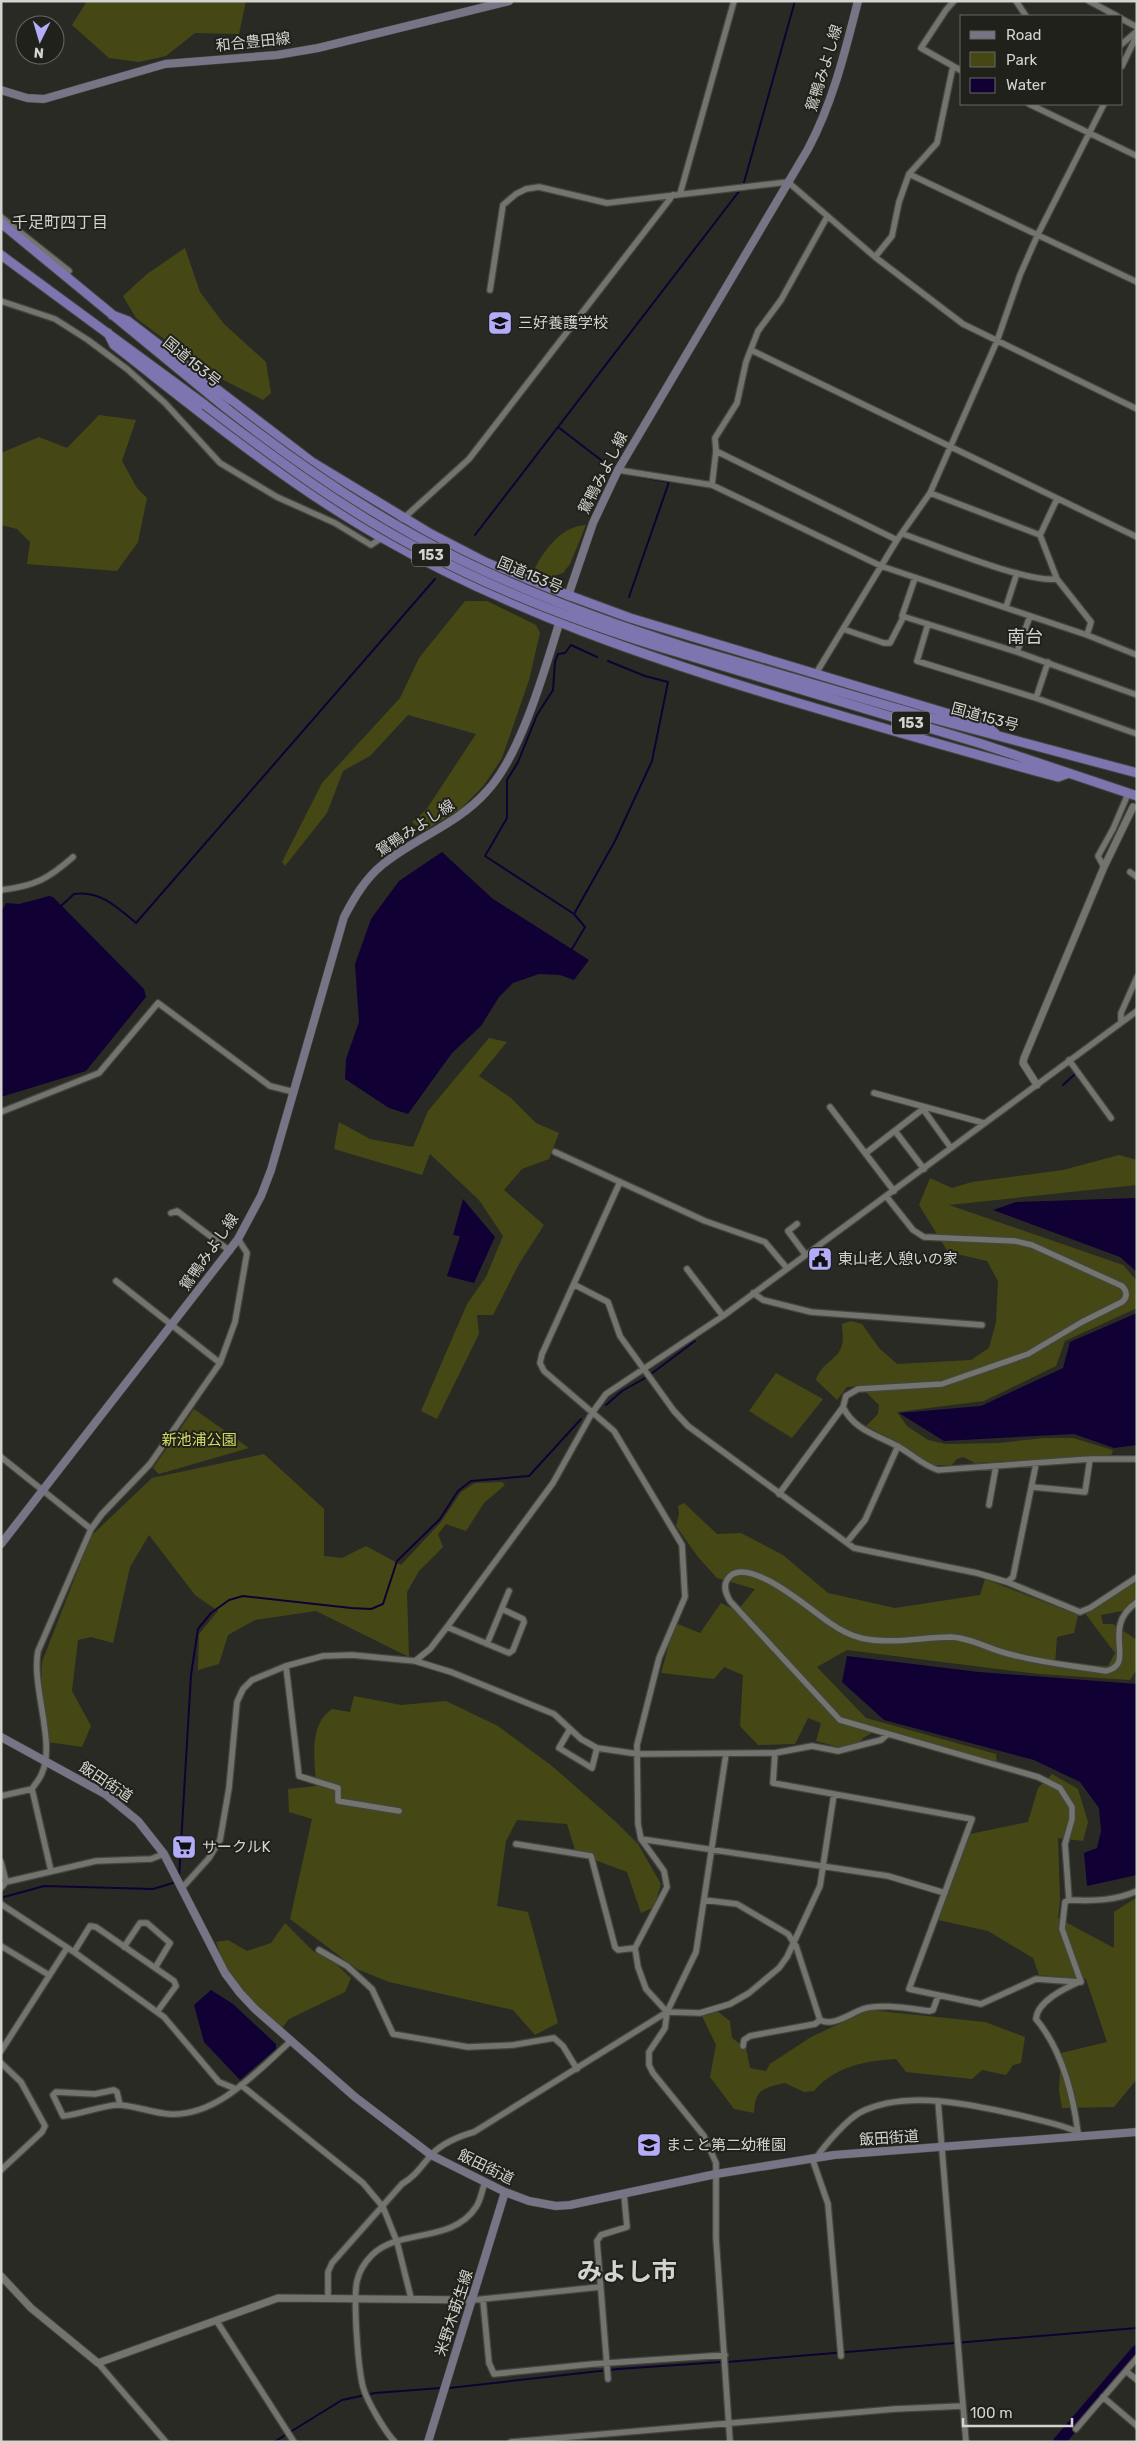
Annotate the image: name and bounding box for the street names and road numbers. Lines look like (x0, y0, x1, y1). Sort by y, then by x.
street label: 鴛鴨みよし線 (802, 22, 846, 114)
street label: 和合豊田線 (215, 29, 291, 55)
street label: 国道153号 (159, 333, 225, 391)
street label: 鴛鴨みよし線 (575, 429, 631, 517)
road number: 153 (412, 544, 450, 566)
street label: 国道153号 (495, 553, 565, 597)
street label: 国道153号 (949, 699, 1021, 735)
road number: 153 (892, 711, 930, 734)
street label: 鴛鴨みよし線 (372, 796, 458, 860)
street label: 鴛鴨みよし線 (176, 1210, 242, 1294)
street label: 飯田街道 (76, 1758, 136, 1806)
street label: 飯田街道 (858, 2127, 920, 2149)
street label: 飯田街道 (455, 2146, 517, 2188)
street label: 米野木莇生線 (432, 2267, 476, 2359)

